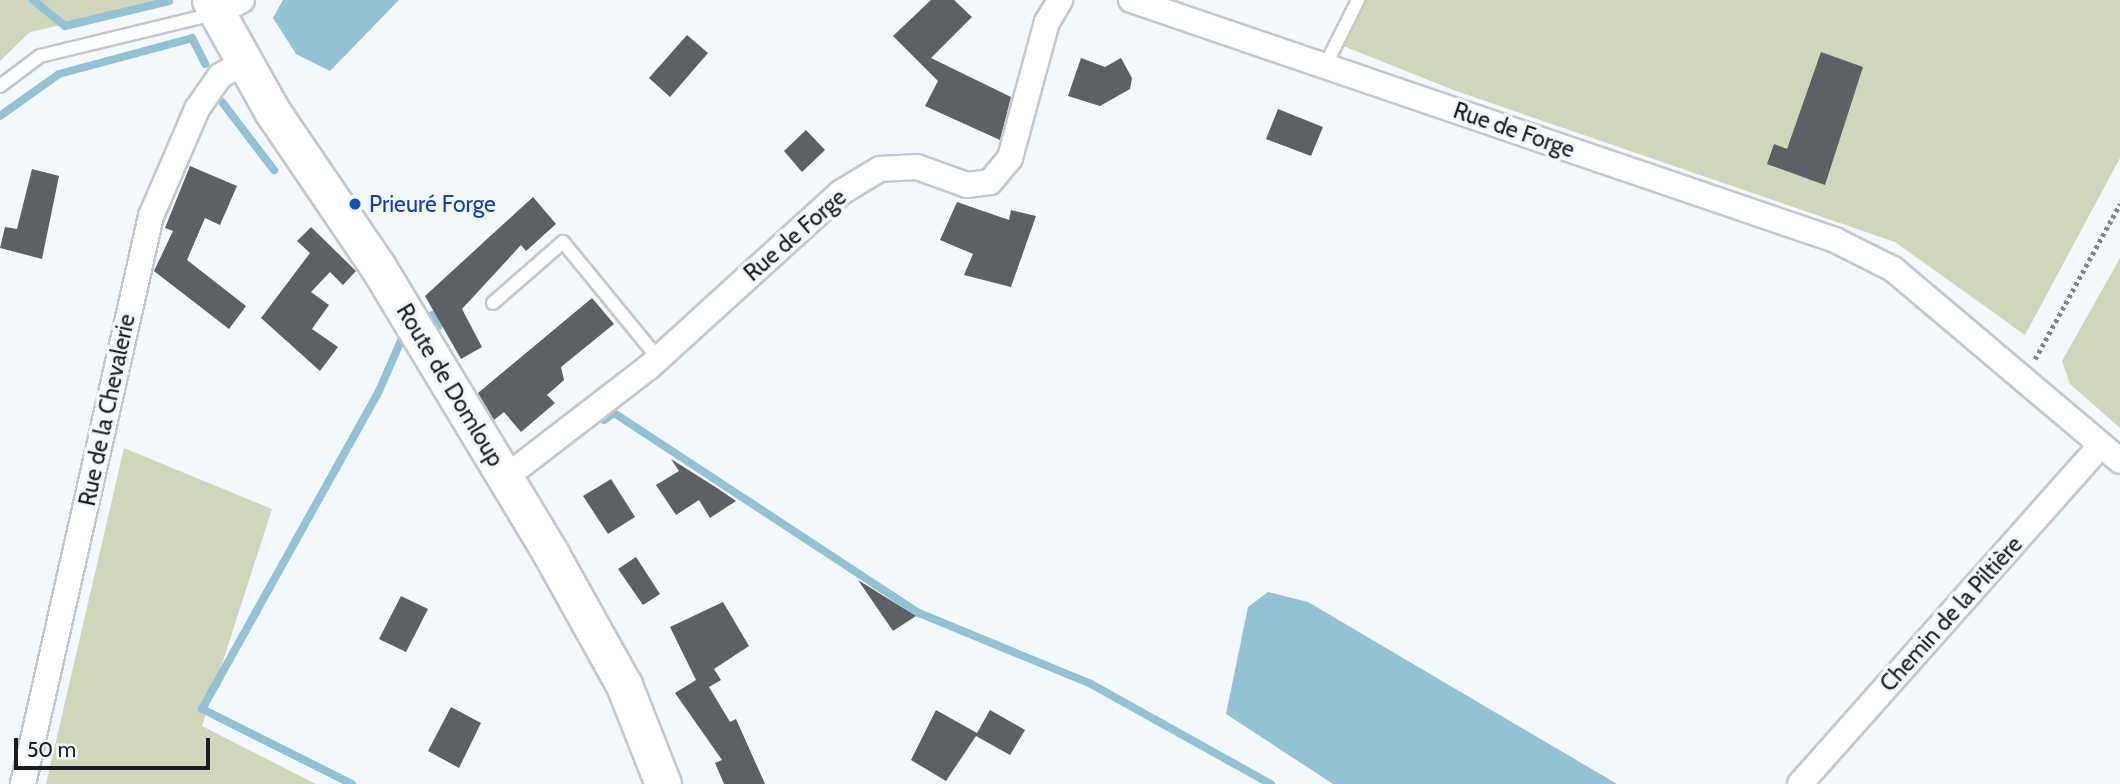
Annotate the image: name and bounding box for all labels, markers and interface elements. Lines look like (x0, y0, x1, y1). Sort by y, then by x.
street label: Rue de Forge (1450, 96, 1578, 164)
street label: Rue de Forge (738, 183, 852, 287)
place label: Prieuré Forge (369, 190, 496, 218)
marker: Prieuré Forge (347, 196, 363, 212)
street label: Route de Domloup (391, 299, 509, 471)
street label: Rue de la Chevalerie (73, 312, 141, 508)
street label: Chemin de la Piltière (1874, 531, 2028, 697)
scale bar (18, 724, 214, 768)
text: 50 m (27, 737, 76, 762)

